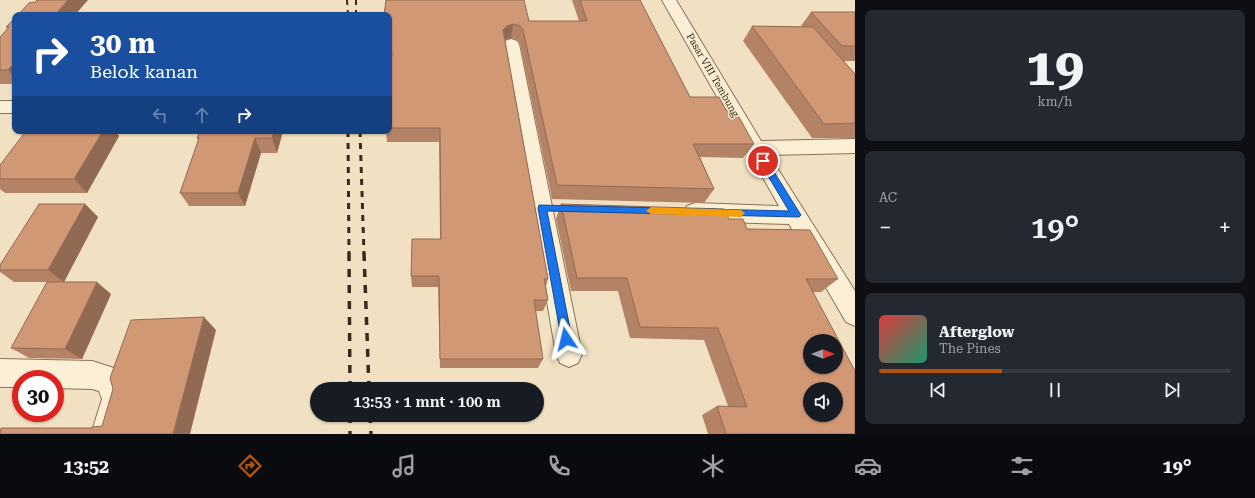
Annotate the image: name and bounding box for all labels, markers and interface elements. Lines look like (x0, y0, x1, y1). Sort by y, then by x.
text: 30 m (90, 27, 155, 60)
icon: right (24, 28, 76, 80)
street label: Pasar VIII Tembung (685, 31, 742, 119)
text: 19 (1026, 37, 1084, 98)
text: Belok kanan (90, 61, 198, 82)
text: km/h (1038, 94, 1072, 109)
icon: left (149, 104, 171, 126)
icon: ahead (191, 104, 213, 126)
icon: right (233, 104, 255, 126)
pin (746, 144, 780, 178)
icon: arrive (752, 150, 774, 172)
text: AC (879, 190, 897, 205)
text: 19° (1031, 210, 1079, 245)
text: − (879, 215, 891, 240)
text: + (1219, 215, 1231, 240)
position arrow (545, 318, 587, 360)
text: Afterglow (939, 323, 1014, 341)
north arrow (803, 334, 843, 374)
map controls (803, 334, 843, 422)
text: The Pines (939, 341, 1001, 356)
speed limit sign: 30 (12, 370, 64, 422)
icon: previous (927, 379, 949, 401)
icon: pause (1044, 379, 1066, 401)
icon: next (1161, 379, 1183, 401)
button: sound (803, 382, 843, 422)
text: 13:53 · 1 mnt · 100 m (353, 393, 501, 411)
icon: directions (236, 452, 264, 480)
icon: music (390, 452, 418, 480)
icon: phone (545, 452, 573, 480)
icon: climate (699, 452, 727, 480)
icon: car (854, 452, 882, 480)
icon: filters (1008, 452, 1036, 480)
text: 13:52 (63, 456, 109, 477)
text: 19° (1163, 456, 1192, 477)

